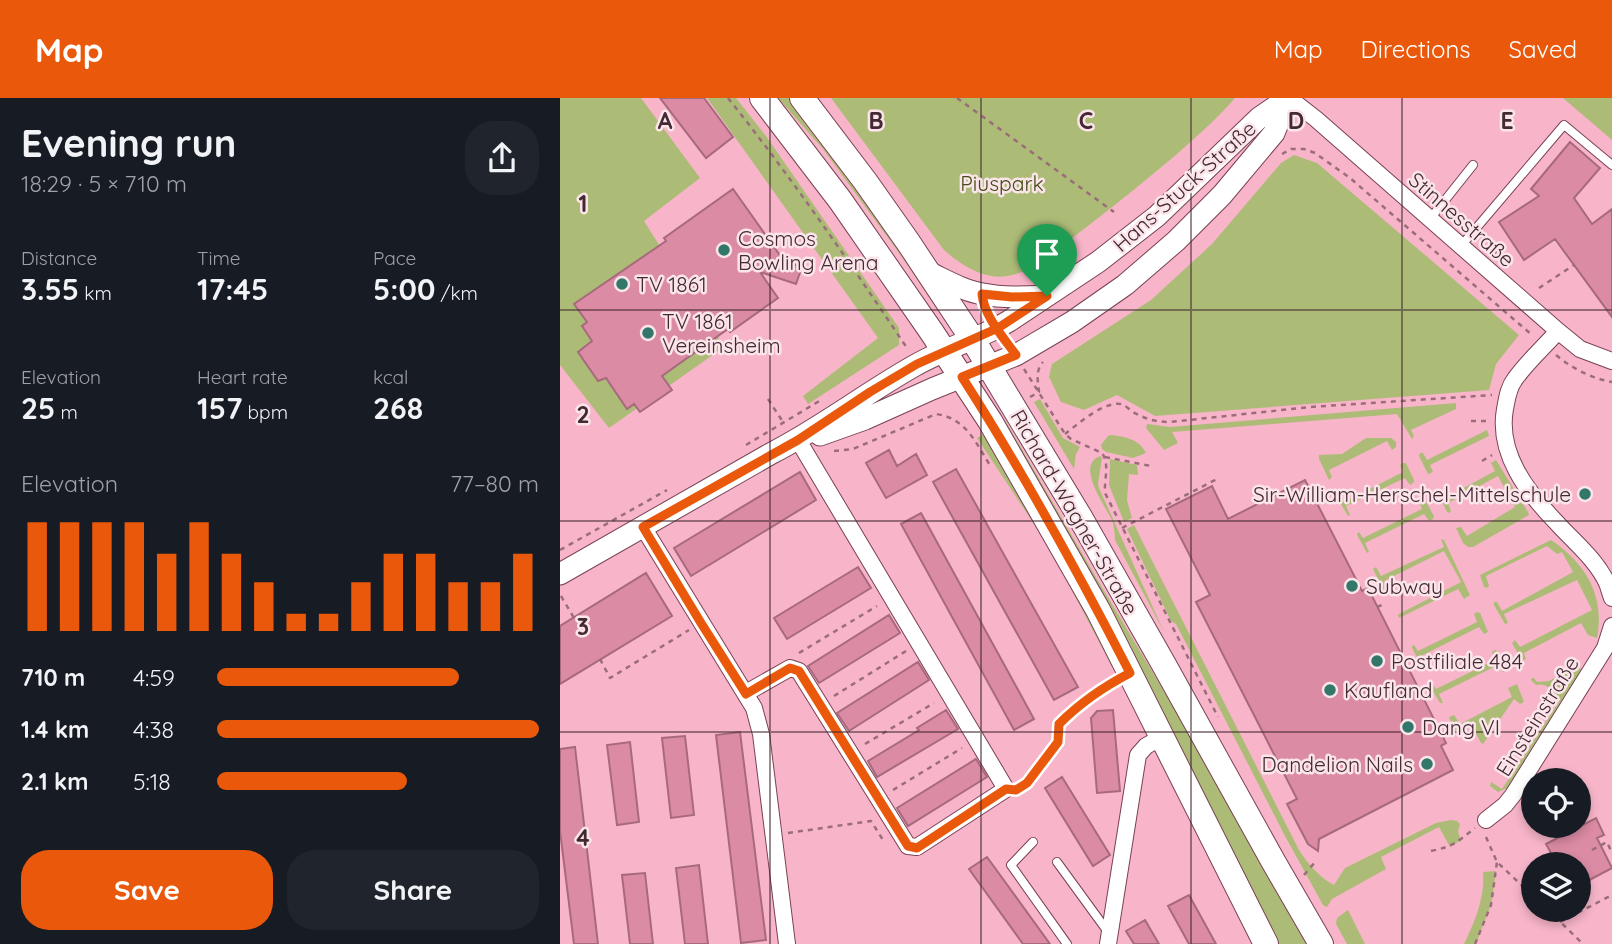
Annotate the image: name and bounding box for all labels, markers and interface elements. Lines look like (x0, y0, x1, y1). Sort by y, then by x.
text: Map (35, 29, 103, 70)
text: Map (1274, 34, 1323, 64)
text: Directions (1361, 34, 1471, 64)
text: Saved (1509, 34, 1577, 64)
text: A (658, 106, 673, 135)
text: B (868, 106, 884, 135)
text: C (1079, 106, 1093, 135)
text: D (1288, 106, 1304, 135)
text: E (1500, 106, 1514, 135)
street label: Hans-Stuck-Straße (1107, 115, 1261, 257)
text: Evening run (21, 119, 236, 167)
button: share (465, 121, 539, 195)
street label: Stinnesstraße (1404, 166, 1520, 272)
text: 18:29 · 5 × 710 m (21, 169, 187, 198)
park label: Piuspark (960, 170, 1044, 196)
text: 1 (579, 189, 587, 218)
pin (1017, 224, 1077, 296)
place label: Cosmos Bowling Arena (738, 225, 878, 275)
icon: arrive (1028, 235, 1066, 273)
marker: Cosmos Bowling Arena (716, 242, 732, 258)
text: Distance (21, 246, 97, 270)
text: Time (197, 246, 241, 270)
text: Pace (373, 246, 416, 270)
text: 3.55 (21, 270, 79, 308)
text: 17:45 (197, 270, 268, 308)
text: 5:00 (373, 270, 435, 308)
place label: TV 1861 (636, 271, 707, 297)
marker: TV 1861 (614, 276, 630, 292)
text: km (79, 281, 112, 305)
text: /km (435, 281, 478, 305)
place label: TV 1861 Vereinsheim (662, 308, 781, 358)
marker: TV 1861 Vereinsheim (640, 325, 656, 341)
text: Elevation (21, 365, 101, 389)
text: Heart rate (197, 365, 288, 389)
text: kcal (373, 365, 408, 389)
text: 25 (21, 389, 55, 427)
text: 157 (197, 389, 242, 427)
text: 268 (373, 389, 423, 427)
text: m (55, 400, 78, 424)
text: bpm (242, 400, 288, 424)
text: 2 (576, 400, 590, 429)
street label: Richard-Wagner-Straße (1006, 405, 1144, 619)
text: Elevation (21, 469, 118, 498)
text: 77–80 m (450, 469, 539, 498)
place label: Sir-William-Herschel-Mittelschule (1253, 481, 1571, 507)
marker: Sir-William-Herschel-Mittelschule (1577, 486, 1593, 502)
place label: Subway (1366, 573, 1443, 599)
marker: Subway (1344, 578, 1360, 594)
text: 3 (577, 612, 589, 641)
place label: Postfiliale 484 (1391, 648, 1523, 674)
street label: Einsteinstraße (1490, 651, 1584, 781)
marker: Postfiliale 484 (1369, 653, 1385, 669)
text: 710 m (21, 663, 85, 692)
text: 4:59 (133, 663, 175, 692)
place label: Kaufland (1344, 677, 1433, 703)
marker: Kaufland (1322, 682, 1338, 698)
place label: Dang VI (1422, 714, 1500, 740)
text: 1.4 km (21, 715, 89, 744)
text: 4:38 (133, 715, 174, 744)
marker: Dang VI (1400, 719, 1416, 735)
place label: Dandelion Nails (1261, 751, 1413, 777)
marker: Dandelion Nails (1419, 756, 1435, 772)
text: 2.1 km (21, 767, 88, 796)
text: 5:18 (133, 767, 171, 796)
map controls (1521, 768, 1591, 922)
button: locate (1521, 768, 1591, 838)
text: 4 (576, 823, 590, 852)
button: Save (21, 850, 273, 930)
button: Share (287, 850, 539, 930)
button: layers (1521, 852, 1591, 922)

